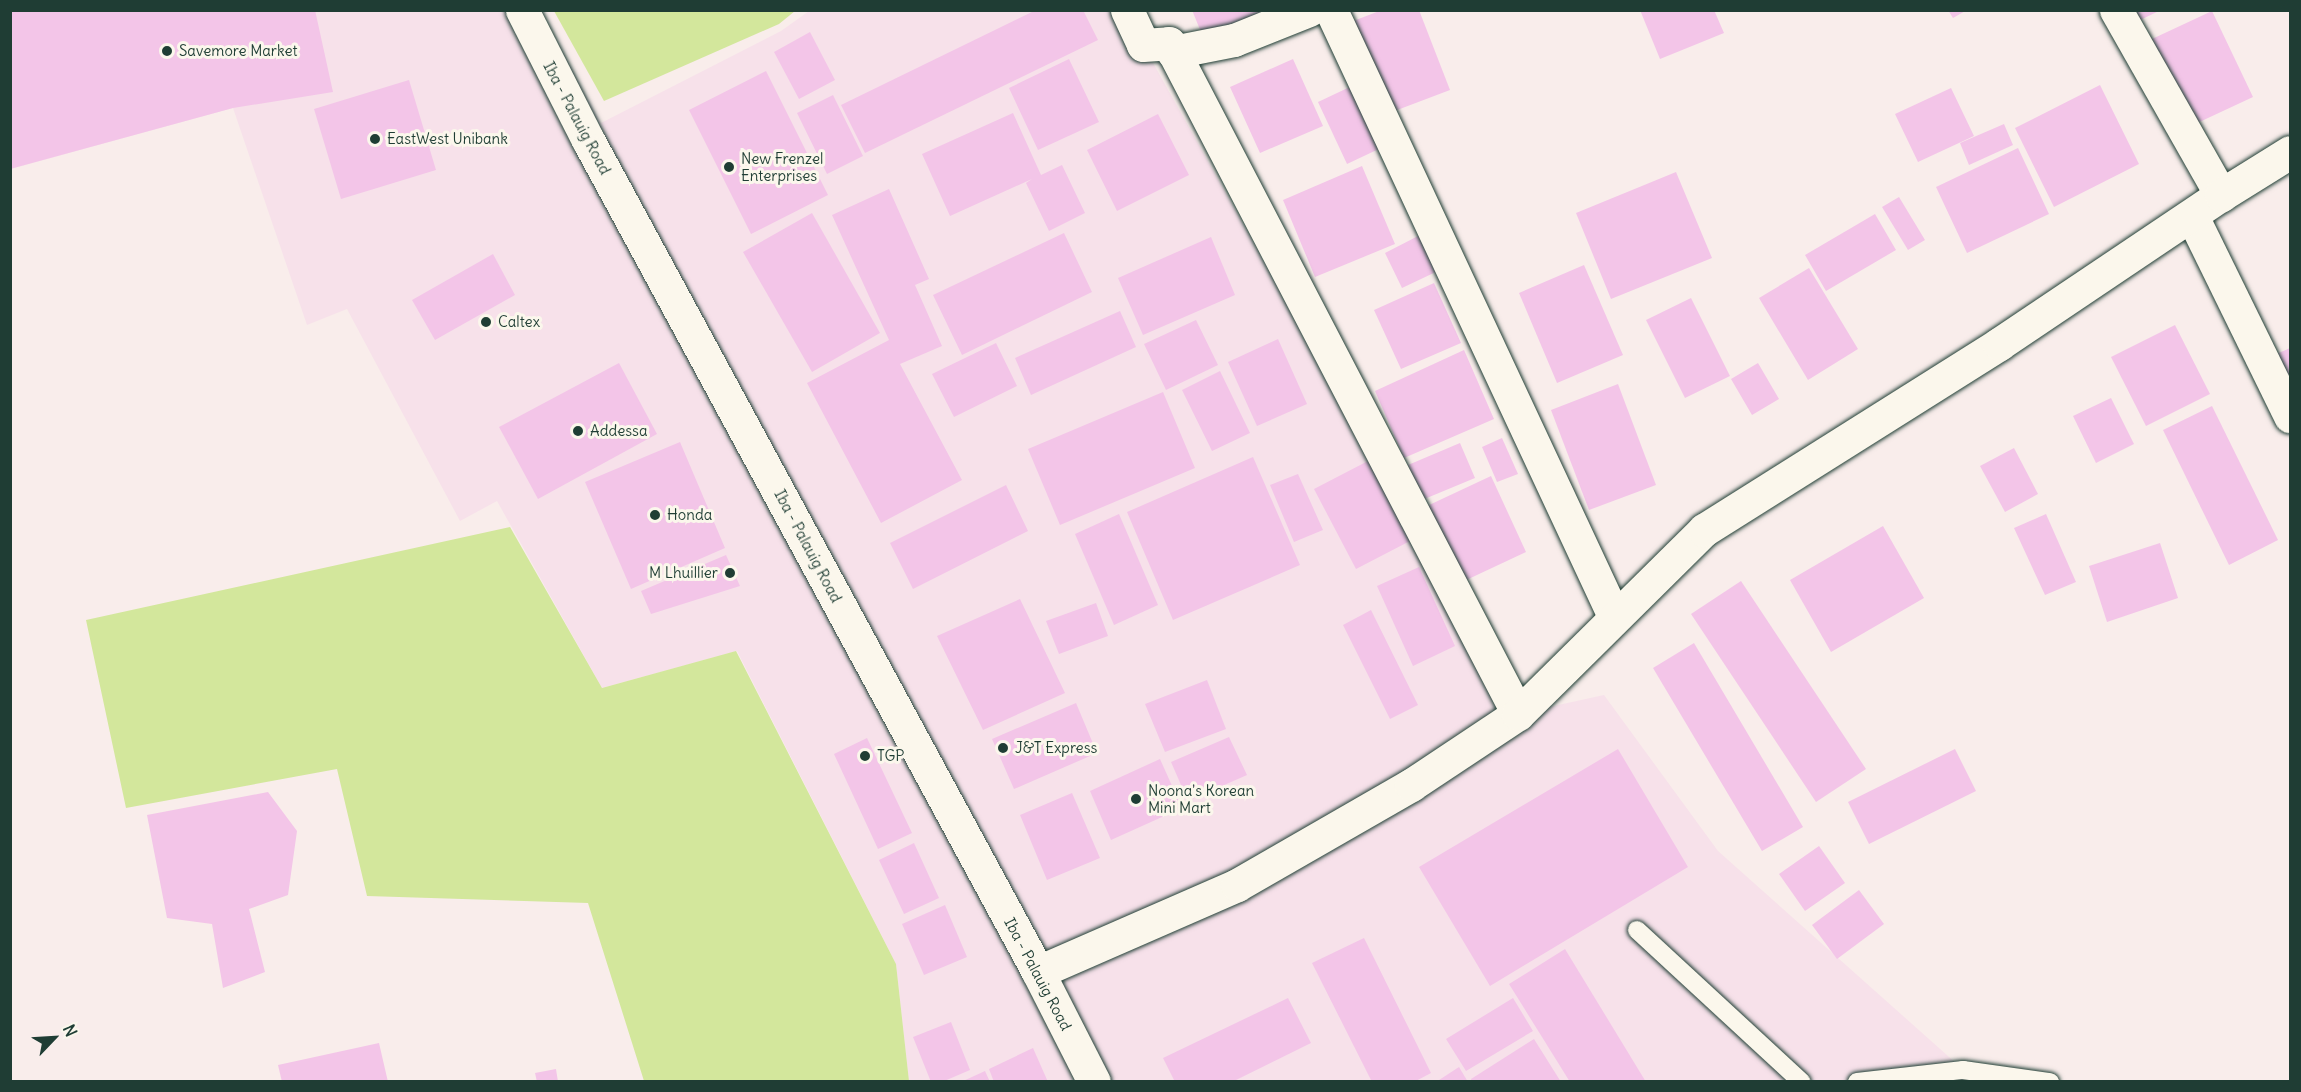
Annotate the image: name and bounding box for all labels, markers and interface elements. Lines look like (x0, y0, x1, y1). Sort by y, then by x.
place label: Savemore Market (179, 42, 298, 60)
marker: Savemore Market (160, 44, 174, 58)
street label: Iba - Palauig Road (540, 58, 614, 178)
place label: EastWest Unibank (387, 130, 508, 148)
marker: EastWest Unibank (368, 132, 382, 146)
place label: New Frenzel Enterprises (741, 149, 823, 184)
marker: New Frenzel Enterprises (722, 160, 736, 174)
place label: Caltex (498, 313, 540, 331)
marker: Caltex (479, 315, 493, 329)
place label: Addessa (590, 422, 647, 440)
marker: Addessa (571, 424, 585, 438)
street label: Iba - Palauig Road (771, 486, 845, 606)
place label: Honda (667, 506, 712, 524)
marker: Honda (648, 508, 662, 522)
place label: M Lhuillier (649, 564, 718, 582)
marker: M Lhuillier (723, 566, 737, 580)
place label: J&T Express (1015, 739, 1097, 757)
marker: J&T Express (996, 741, 1010, 755)
place label: TGP (877, 747, 904, 765)
marker: TGP (858, 749, 872, 763)
place label: Noona's Korean Mini Mart (1148, 781, 1254, 816)
marker: Noona's Korean Mini Mart (1129, 792, 1143, 806)
street label: Iba - Palauig Road (1001, 914, 1075, 1034)
north arrow (24, 1008, 84, 1068)
text: N (59, 1021, 82, 1040)

